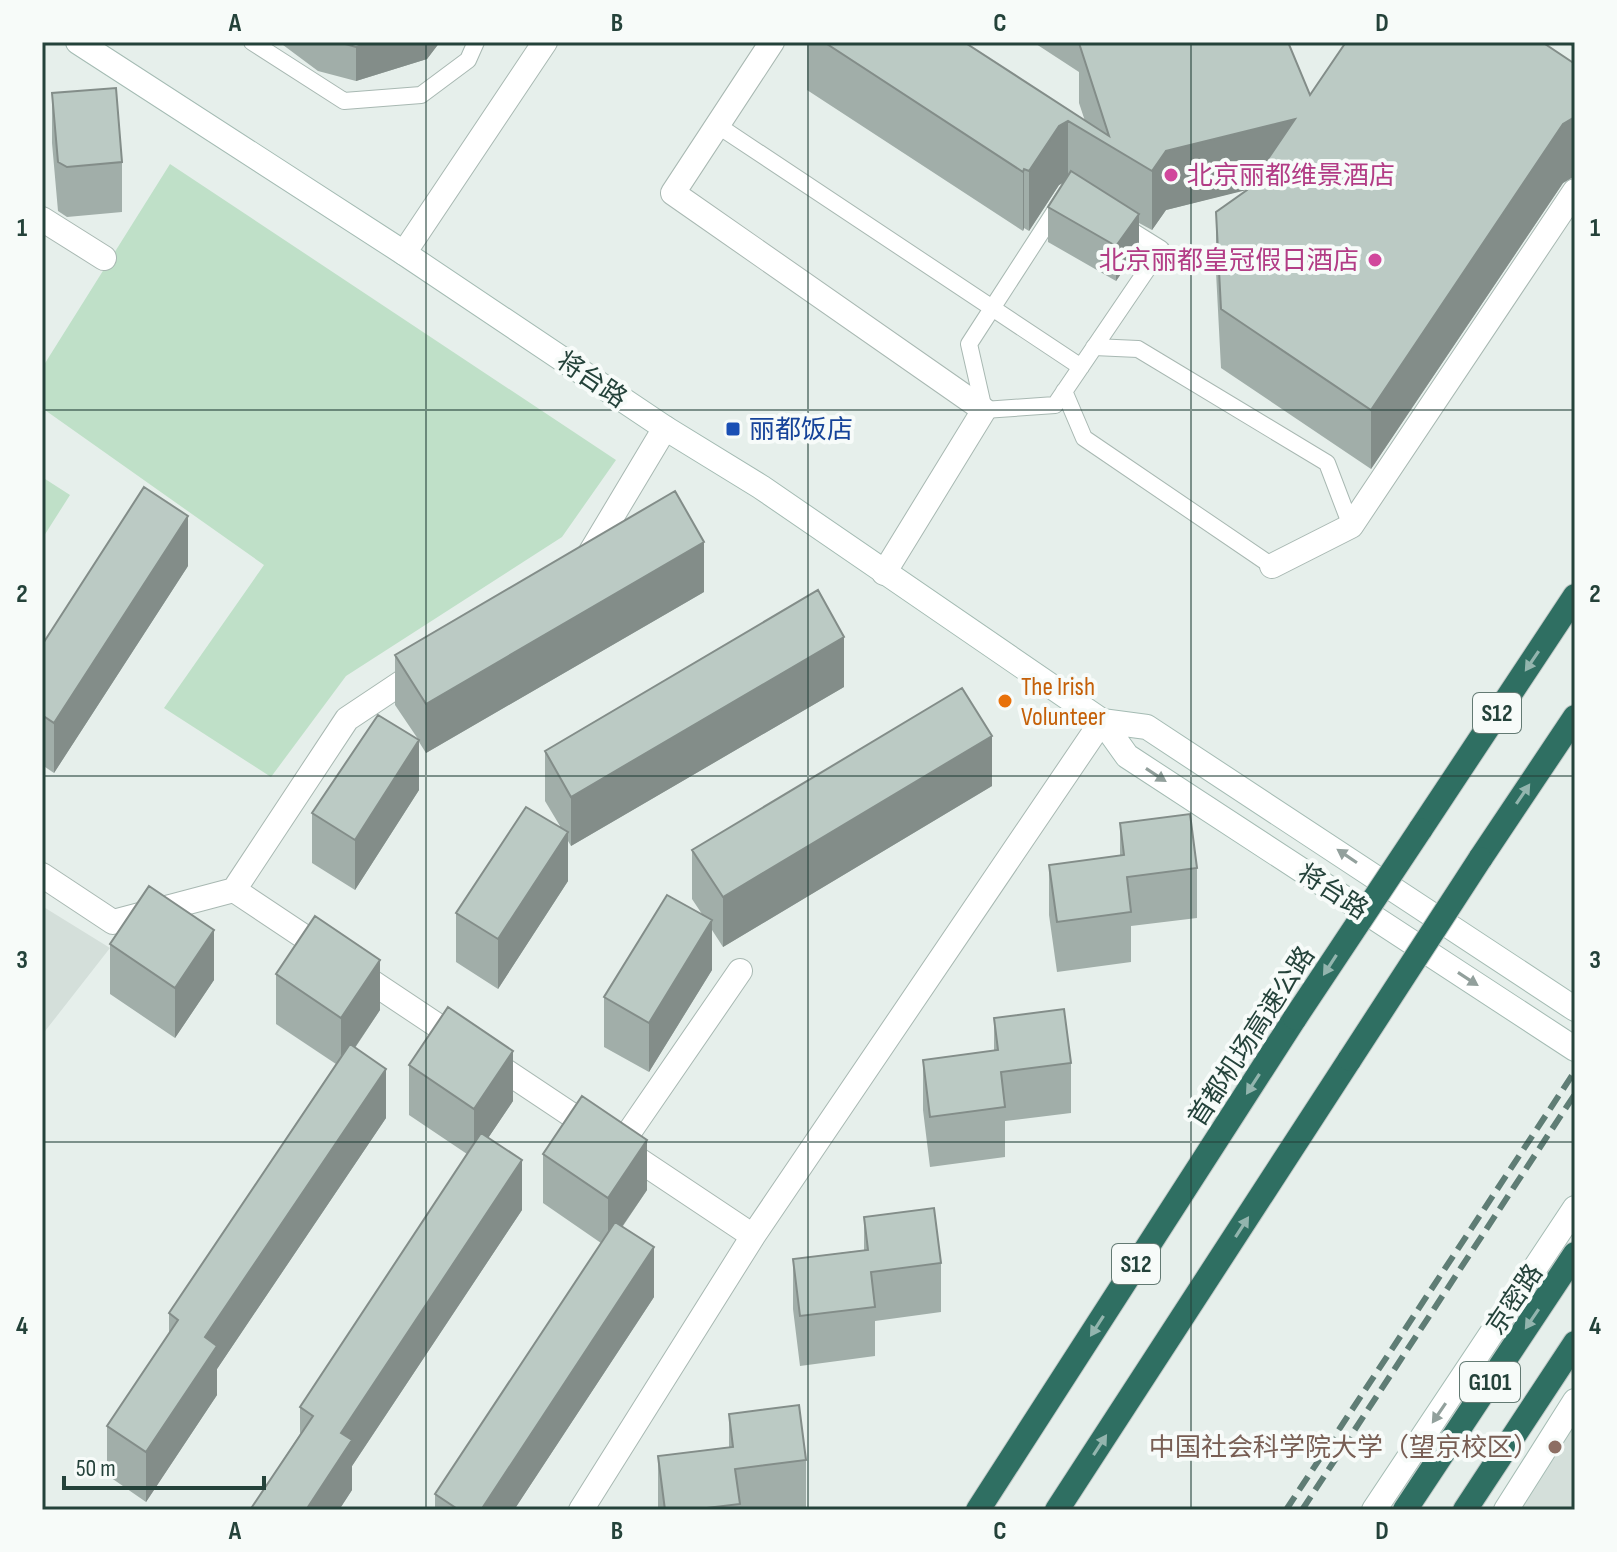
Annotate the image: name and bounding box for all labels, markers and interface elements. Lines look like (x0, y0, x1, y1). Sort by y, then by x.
text: A (228, 8, 242, 39)
text: B (611, 8, 623, 39)
text: C (993, 8, 1007, 39)
text: D (1375, 8, 1389, 39)
place label: 北京丽都维景酒店 (1187, 161, 1395, 192)
marker: 北京丽都维景酒店 (1162, 166, 1180, 184)
text: 1 (17, 213, 27, 244)
text: 1 (1590, 213, 1600, 244)
place label: 北京丽都皇冠假日酒店 (1099, 246, 1359, 277)
marker: 北京丽都皇冠假日酒店 (1366, 251, 1384, 269)
street label: 将台路 (550, 346, 632, 415)
place label: 丽都饭店 (749, 415, 853, 446)
marker: 丽都饭店 (724, 420, 742, 438)
text: 2 (16, 579, 28, 610)
text: 2 (1589, 579, 1601, 610)
one-way arrow (1525, 650, 1540, 671)
place label: The Irish Volunteer (1021, 672, 1106, 733)
marker: The Irish Volunteer (996, 692, 1014, 710)
road number: S12 (1473, 693, 1521, 733)
one-way arrow (1146, 767, 1167, 782)
one-way arrow (1516, 783, 1531, 804)
one-way arrow (1337, 849, 1358, 864)
street label: 将台路 (1291, 858, 1373, 927)
street label: 首都机场高速公路 (1183, 941, 1322, 1132)
text: 3 (16, 945, 28, 976)
text: 3 (1589, 945, 1601, 976)
one-way arrow (1323, 954, 1338, 976)
one-way arrow (1457, 971, 1478, 986)
one-way arrow (1245, 1073, 1260, 1094)
one-way arrow (1234, 1216, 1249, 1237)
road number: S12 (1112, 1244, 1160, 1284)
street label: 京密路 (1481, 1259, 1550, 1341)
one-way arrow (1525, 1308, 1540, 1330)
text: 4 (16, 1311, 28, 1342)
text: 4 (1589, 1311, 1601, 1342)
one-way arrow (1090, 1315, 1104, 1337)
road number: G101 (1460, 1362, 1520, 1402)
one-way arrow (1432, 1402, 1446, 1424)
place label: 中国社会科学院大学（望京校区） (1149, 1433, 1539, 1464)
one-way arrow (1092, 1434, 1107, 1455)
marker: 中国社会科学院大学（望京校区） (1546, 1438, 1564, 1456)
scale bar (64, 1440, 264, 1490)
text: 50 m (76, 1454, 116, 1483)
text: A (228, 1516, 242, 1547)
text: B (611, 1516, 623, 1547)
text: C (993, 1516, 1007, 1547)
text: D (1375, 1516, 1389, 1547)

